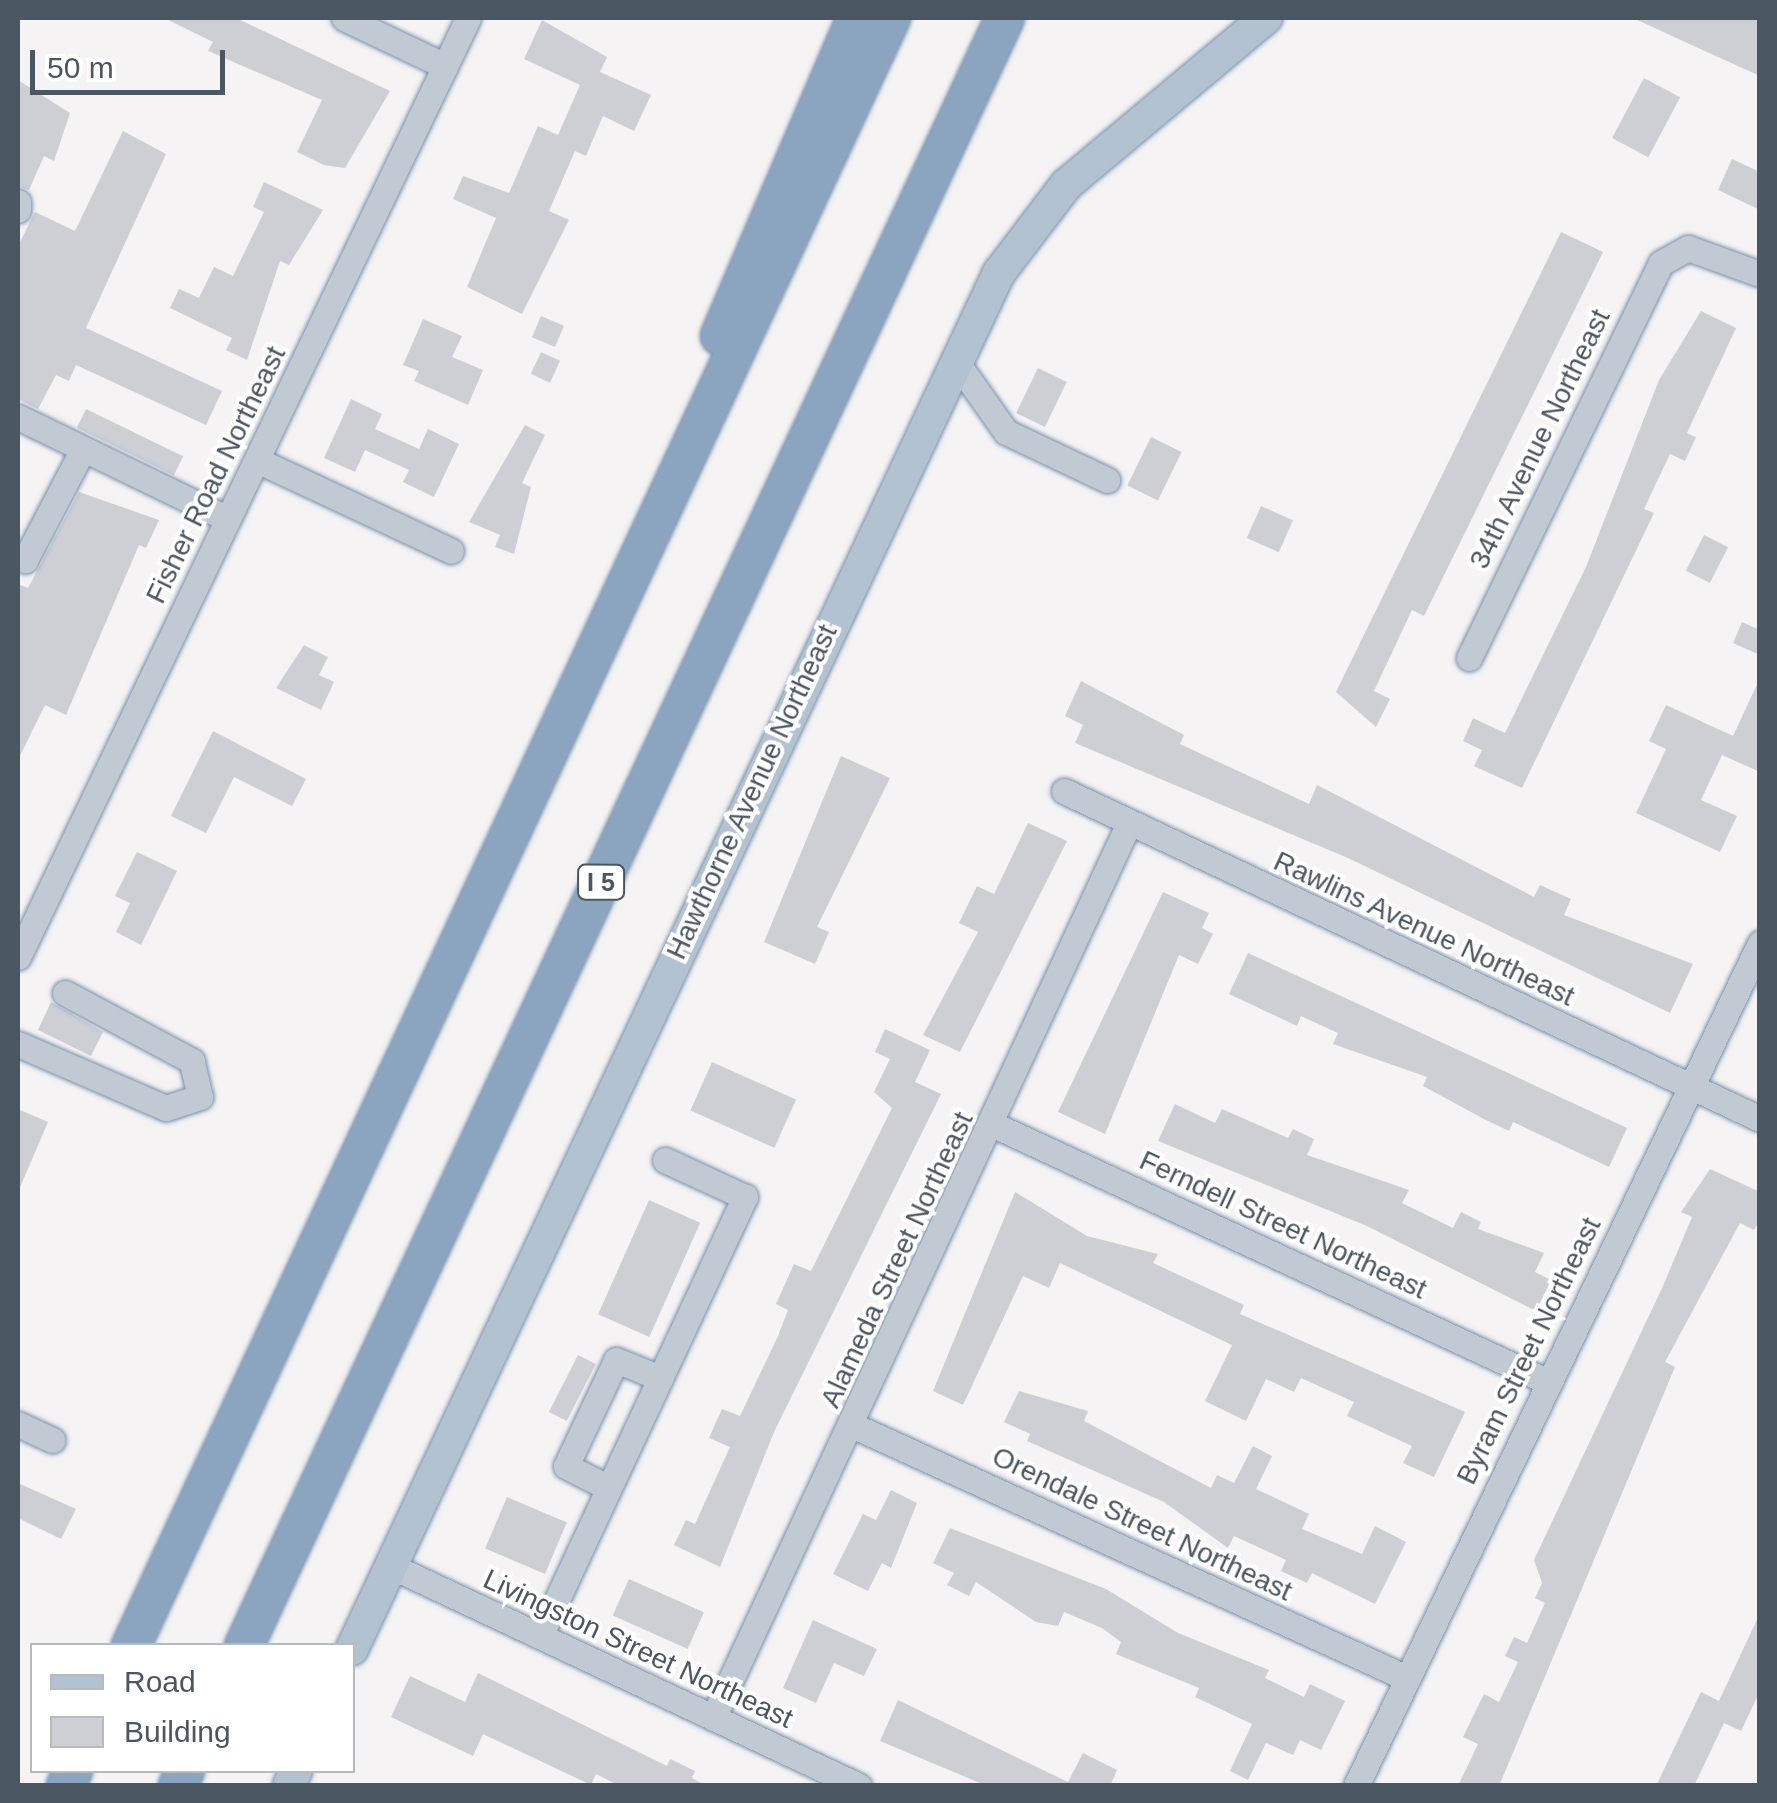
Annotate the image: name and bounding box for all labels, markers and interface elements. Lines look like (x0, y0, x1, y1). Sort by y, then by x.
scale bar (35, 30, 230, 92)
text: 50 m (47, 51, 114, 84)
street label: 34th Avenue Northeast (1462, 303, 1618, 575)
street label: Fisher Road Northeast (139, 341, 293, 609)
street label: Hawthorne Avenue Northeast (659, 619, 845, 965)
street label: Rawlins Avenue Northeast (1268, 844, 1580, 1014)
road number: I 5 (576, 862, 626, 902)
street label: Alameda Street Northeast (814, 1107, 980, 1413)
street label: Ferndell Street Northeast (1134, 1144, 1432, 1306)
street label: Byram Street Northeast (1450, 1212, 1608, 1490)
street label: Orendale Street Northeast (987, 1440, 1297, 1608)
street label: Livingston Street Northeast (478, 1562, 798, 1736)
legend (30, 1643, 355, 1773)
text: Road (124, 1665, 196, 1698)
text: Building (124, 1715, 231, 1748)

